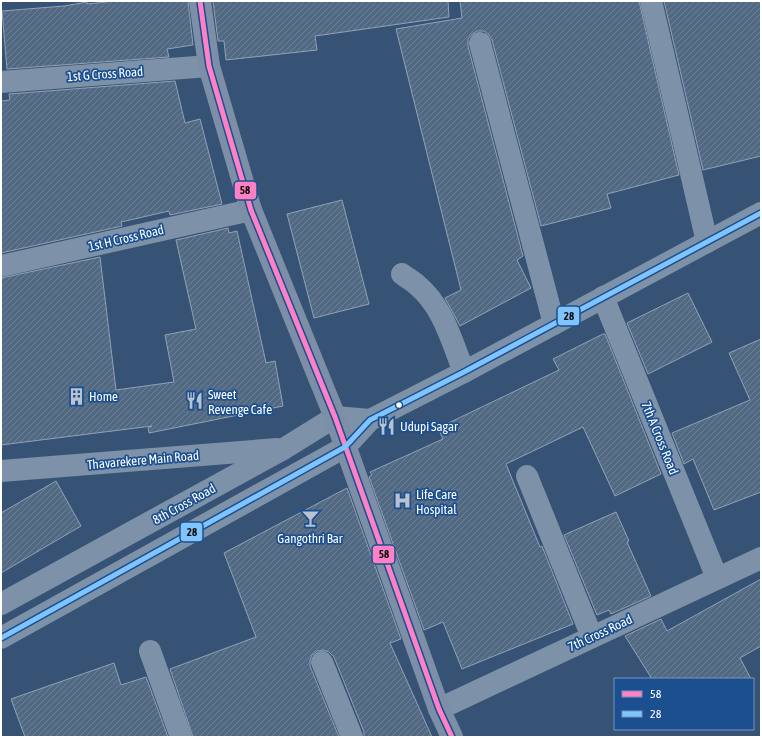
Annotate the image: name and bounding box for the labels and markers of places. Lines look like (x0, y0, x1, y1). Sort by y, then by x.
building icon: Home (66, 386, 86, 406)
place label: Sweet Revenge Cafe (208, 387, 272, 417)
place label: Home (89, 389, 118, 404)
restaurant icon: Sweet Revenge Cafe (185, 391, 205, 411)
unlabelled marker (394, 400, 404, 410)
restaurant icon: Udupi Sagar (377, 416, 397, 436)
place label: Udupi Sagar (400, 419, 458, 434)
place label: Life Care Hospital (416, 487, 457, 517)
hospital icon: Life Care Hospital (393, 491, 413, 511)
bar icon: Gangothri Bar (300, 509, 320, 529)
place label: Gangothri Bar (277, 531, 343, 546)

